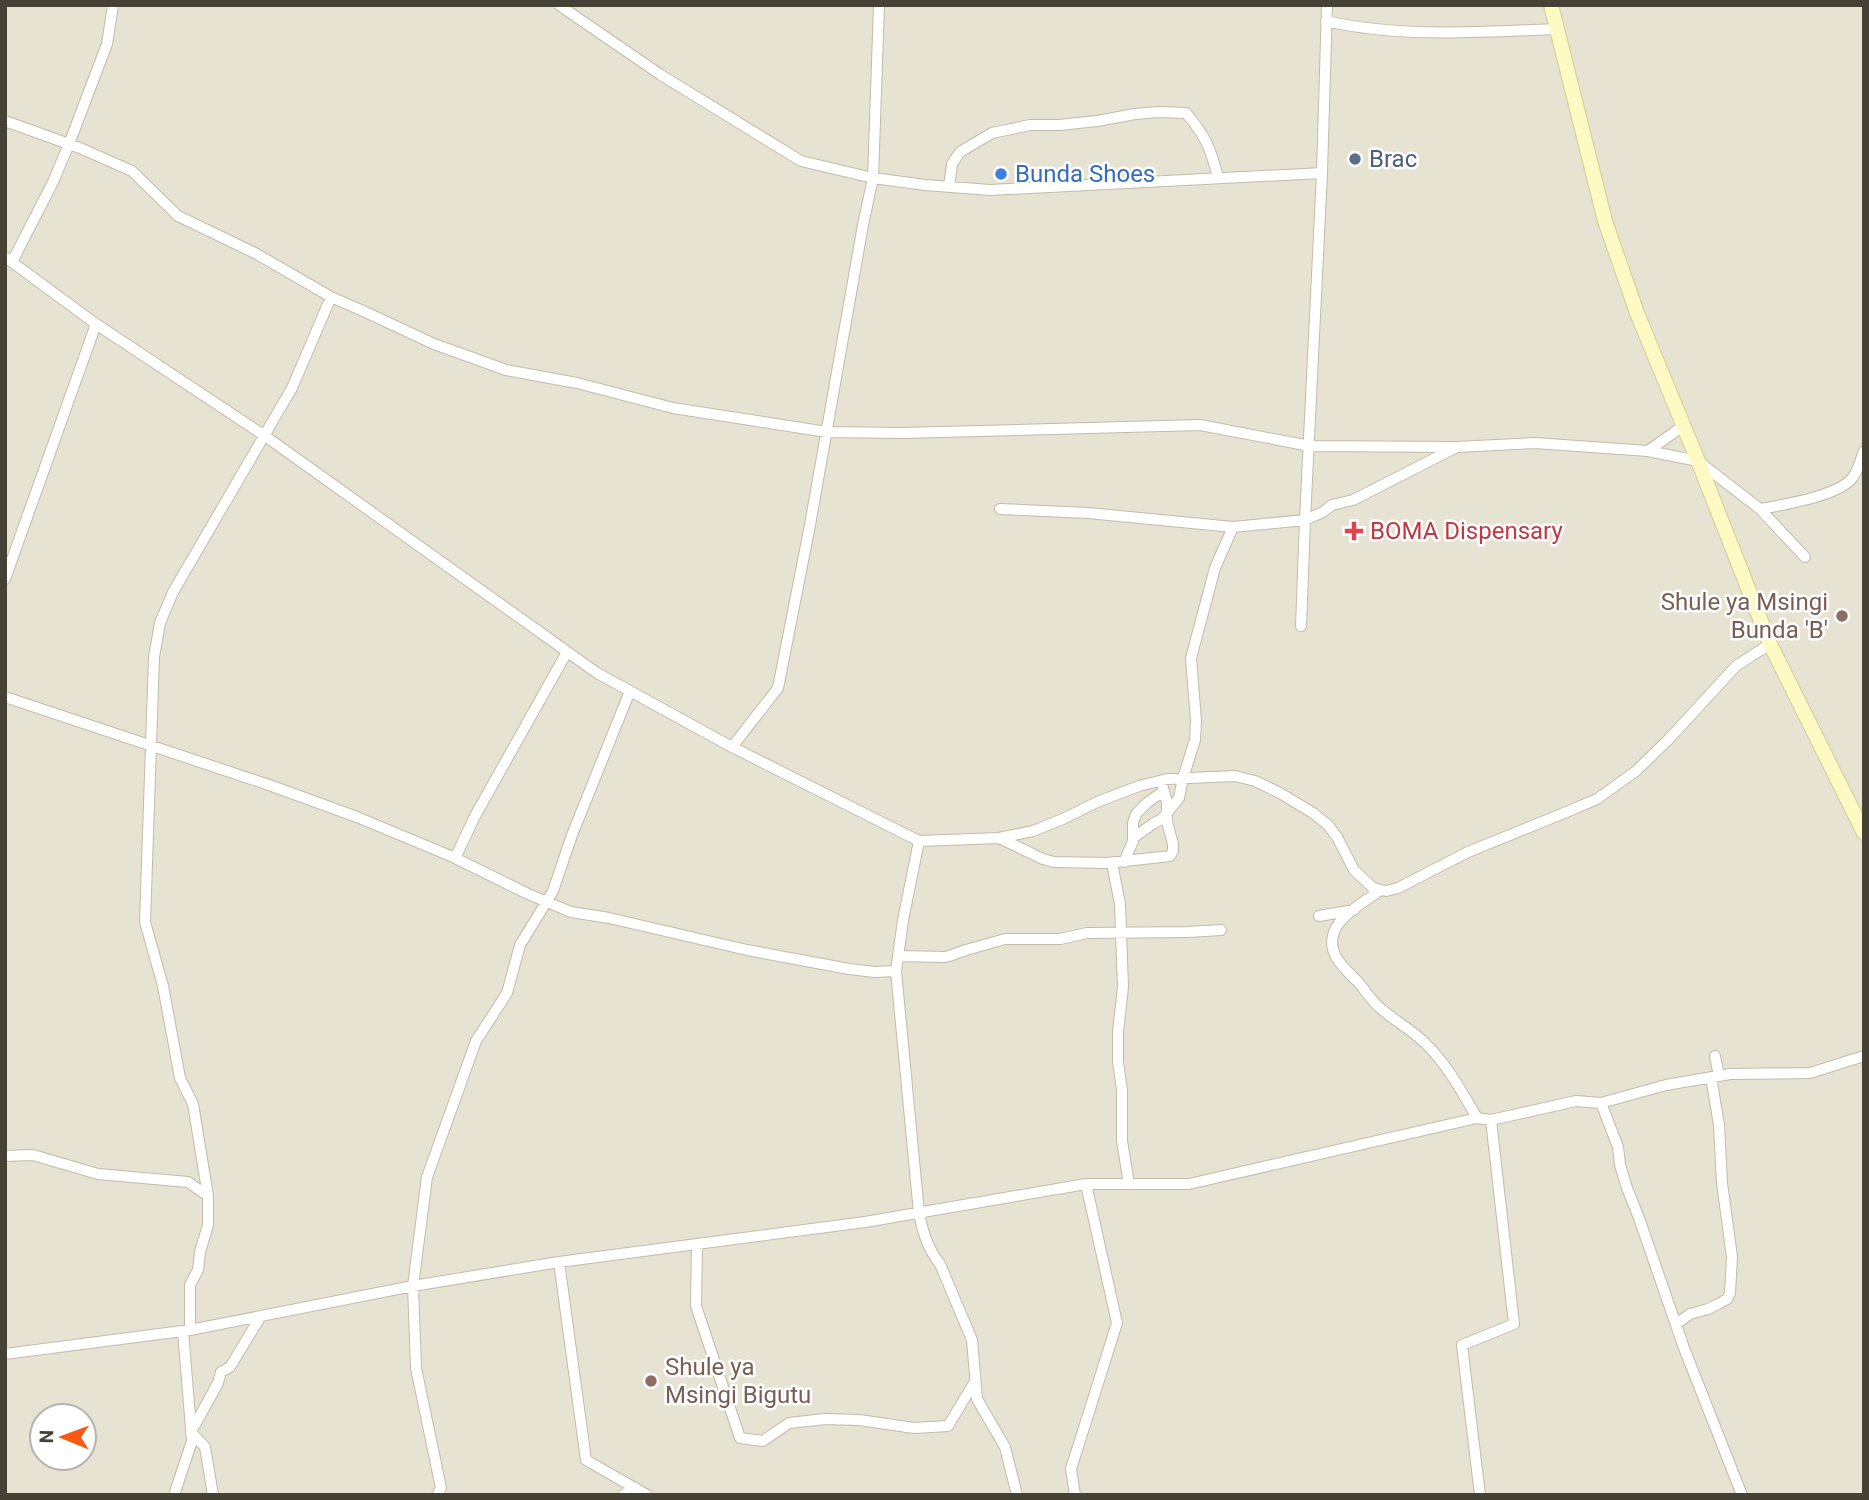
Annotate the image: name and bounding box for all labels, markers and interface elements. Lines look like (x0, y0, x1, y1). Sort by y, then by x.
place label: Brac (1369, 145, 1417, 173)
marker: Brac (1347, 151, 1363, 167)
place label: Bunda Shoes (1015, 160, 1155, 188)
marker: Bunda Shoes (993, 166, 1009, 182)
place label: BOMA Dispensary (1370, 517, 1563, 545)
marker: BOMA Dispensary (1344, 521, 1364, 541)
place label: Shule ya Msingi Bunda 'B' (1661, 588, 1828, 644)
marker: Shule ya Msingi Bunda 'B' (1834, 608, 1850, 624)
place label: Shule ya Msingi Bigutu (665, 1353, 811, 1409)
marker: Shule ya Msingi Bigutu (643, 1373, 659, 1389)
north arrow (28, 1402, 98, 1472)
text: N (35, 1430, 58, 1444)

